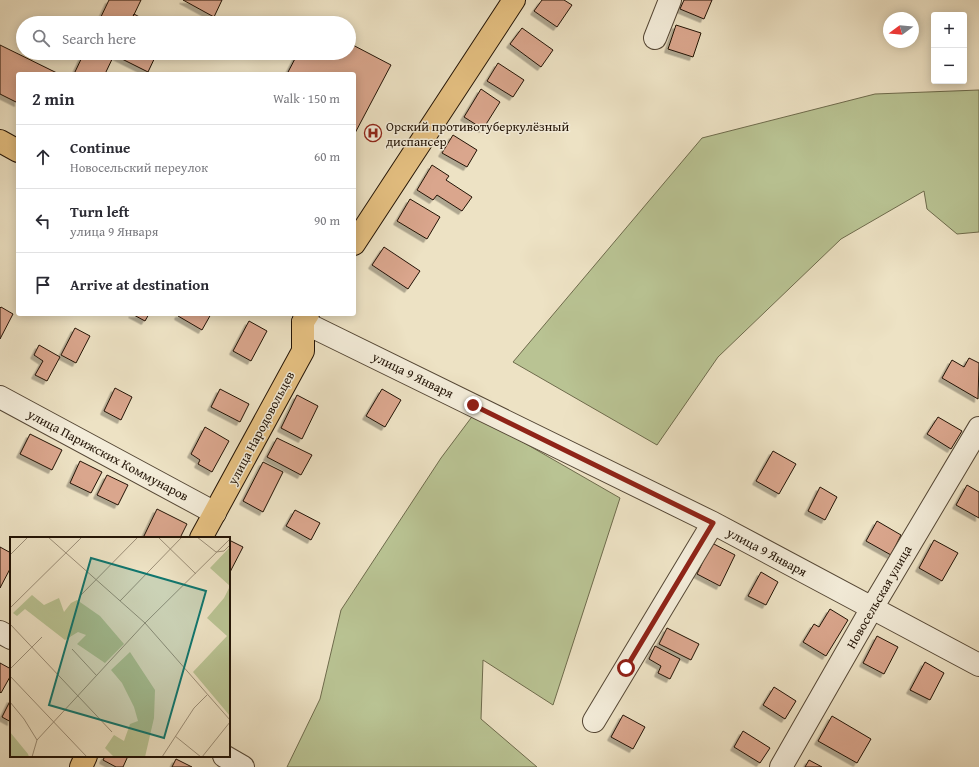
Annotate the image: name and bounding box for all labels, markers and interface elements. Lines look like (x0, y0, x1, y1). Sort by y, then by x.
north arrow (883, 12, 919, 48)
map controls (931, 12, 967, 84)
button: + (931, 12, 967, 48)
search box (16, 16, 356, 60)
icon: search (30, 27, 52, 49)
text: Search here (62, 28, 136, 49)
button: − (931, 48, 967, 84)
text: 2 min (32, 86, 74, 111)
text: Walk · 150 m (273, 89, 340, 108)
place label: Орский противотуберкулёзный диспансер (386, 117, 569, 151)
hospital icon: Орский противотуберкулёзный диспансер (363, 123, 383, 143)
text: Continue (70, 137, 131, 158)
icon: ahead (32, 146, 54, 168)
text: 60 m (314, 147, 340, 166)
text: Новосельский переулок (70, 158, 208, 177)
text: Turn left (70, 201, 129, 222)
icon: left (32, 210, 54, 232)
text: 90 m (314, 211, 340, 230)
text: улица 9 Января (70, 222, 158, 241)
icon: arrive (32, 274, 54, 296)
text: Arrive at destination (70, 274, 209, 295)
street label: улица 9 Января (368, 347, 457, 403)
street label: улица Народовольцев (223, 368, 299, 489)
route end (464, 396, 482, 414)
street label: улица Парижских Коммунаров (23, 404, 192, 506)
street label: улица 9 Января (723, 522, 811, 581)
inset map (10, 537, 230, 757)
street label: Новосельская улица (842, 541, 917, 652)
route start (617, 659, 635, 677)

